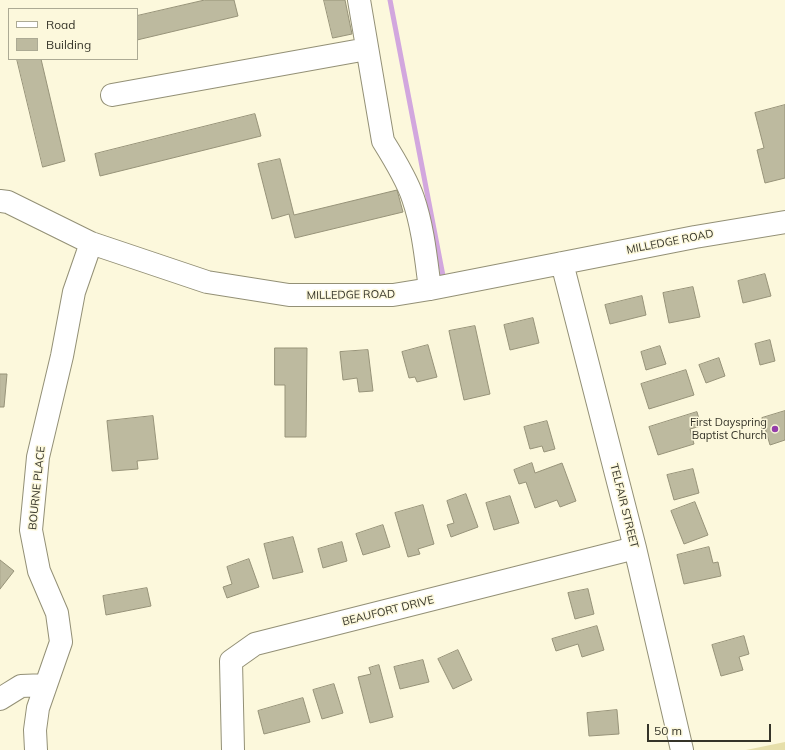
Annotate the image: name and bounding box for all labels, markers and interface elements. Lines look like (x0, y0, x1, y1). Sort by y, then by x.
legend (8, 8, 138, 60)
text: Road (46, 17, 75, 32)
text: Building (46, 37, 91, 52)
street label: MILLEDGE ROAD (625, 227, 715, 257)
street label: MILLEDGE ROAD (307, 288, 395, 302)
place label: First Dayspring Baptist Church (690, 416, 767, 442)
marker: First Dayspring Baptist Church (770, 424, 780, 434)
street label: BOURNE PLACE (26, 446, 48, 530)
street label: TELFAIR STREET (607, 462, 641, 550)
street label: BEAUFORT DRIVE (341, 593, 435, 629)
scale bar (649, 716, 773, 742)
text: 50 m (654, 723, 682, 738)

